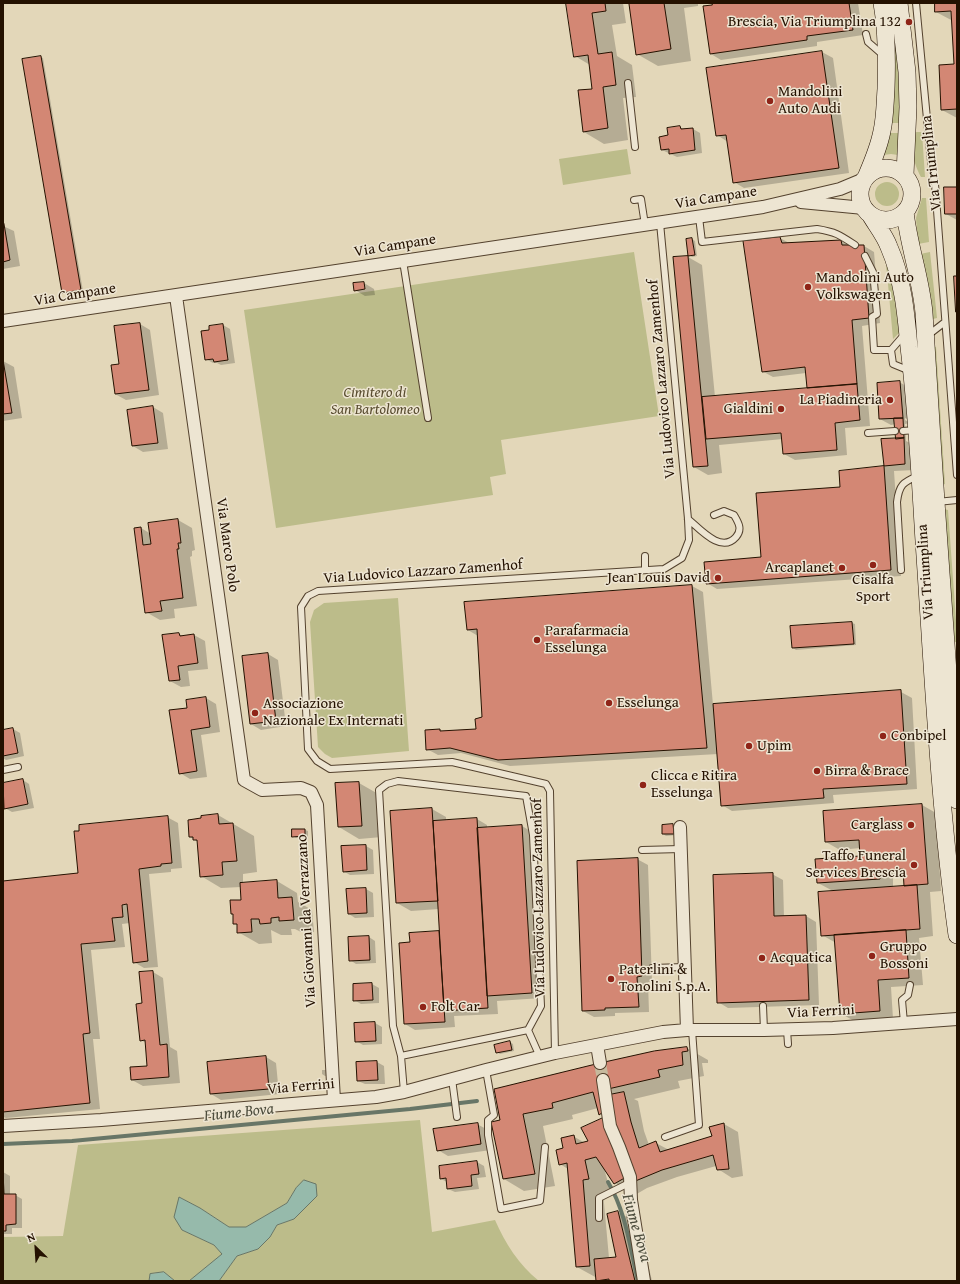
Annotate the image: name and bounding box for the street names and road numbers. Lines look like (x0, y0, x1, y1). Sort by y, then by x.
street label: Via Triumplina (918, 115, 946, 211)
street label: Via Campane (674, 183, 758, 213)
street label: Via Campane (353, 231, 437, 261)
street label: Via Ludovico Lazzaro Zamenhof (644, 279, 680, 479)
street label: Via Campane (33, 280, 117, 310)
street label: Via Marco Polo (211, 497, 243, 593)
street label: Via Triumplina (914, 524, 938, 620)
street label: Via Ludovico Lazzaro Zamenhof (323, 556, 523, 588)
street label: Via Ludovico Lazzaro Zamenhof (528, 798, 550, 998)
street label: Via Giovanni da Verrazzano (293, 834, 321, 1008)
street label: Via Ferrini (787, 1001, 855, 1023)
street label: Via Ferrini (267, 1075, 335, 1099)

